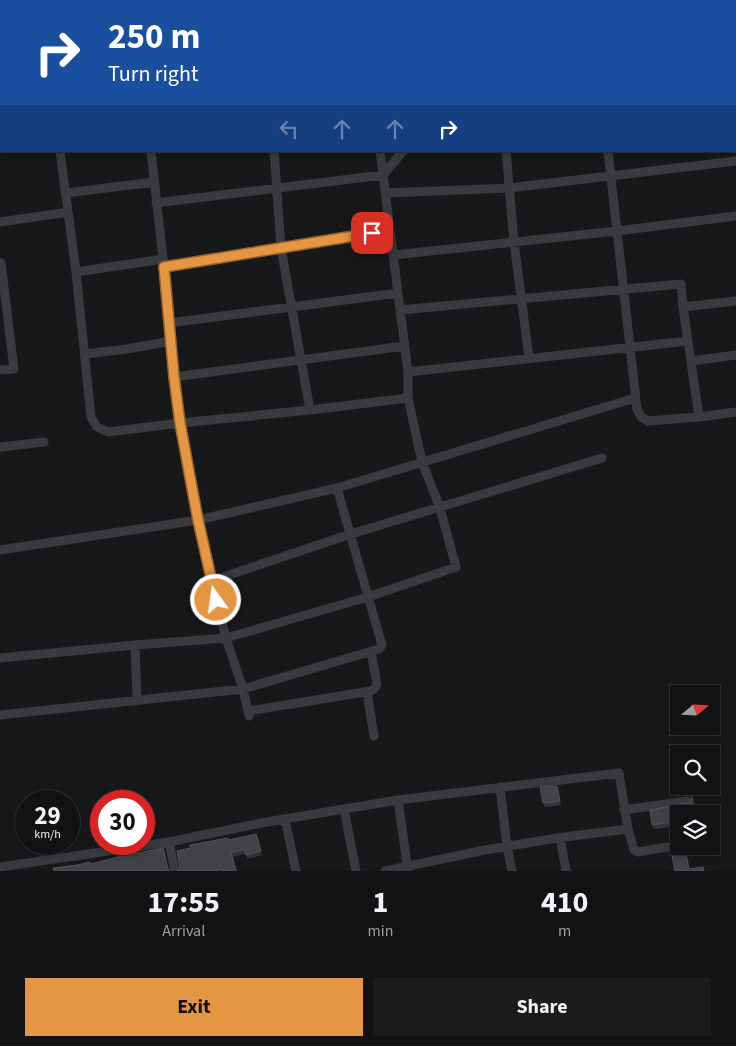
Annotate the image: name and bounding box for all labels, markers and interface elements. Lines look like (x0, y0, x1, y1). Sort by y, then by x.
text: 250 m (108, 12, 200, 62)
icon: right (25, 20, 90, 85)
text: Turn right (108, 58, 198, 90)
icon: left (275, 115, 303, 143)
icon: ahead (328, 115, 356, 143)
icon: ahead (381, 115, 409, 143)
icon: right (434, 115, 462, 143)
pin (351, 212, 393, 254)
icon: arrive (358, 219, 386, 247)
position arrow (189, 573, 241, 625)
north arrow (670, 685, 720, 735)
map controls (670, 685, 720, 855)
button: search (670, 745, 720, 795)
speed limit sign: 30 (90, 790, 155, 855)
text: 29 (34, 798, 61, 834)
button: layers (670, 805, 720, 855)
text: km/h (34, 826, 61, 843)
text: 17:55 (148, 881, 220, 924)
text: 1 (372, 881, 388, 924)
text: 410 (541, 881, 588, 924)
text: Arrival (162, 920, 205, 942)
text: min (367, 920, 393, 942)
text: m (558, 920, 571, 942)
button: Exit (25, 978, 363, 1036)
button: Share (373, 978, 711, 1036)

